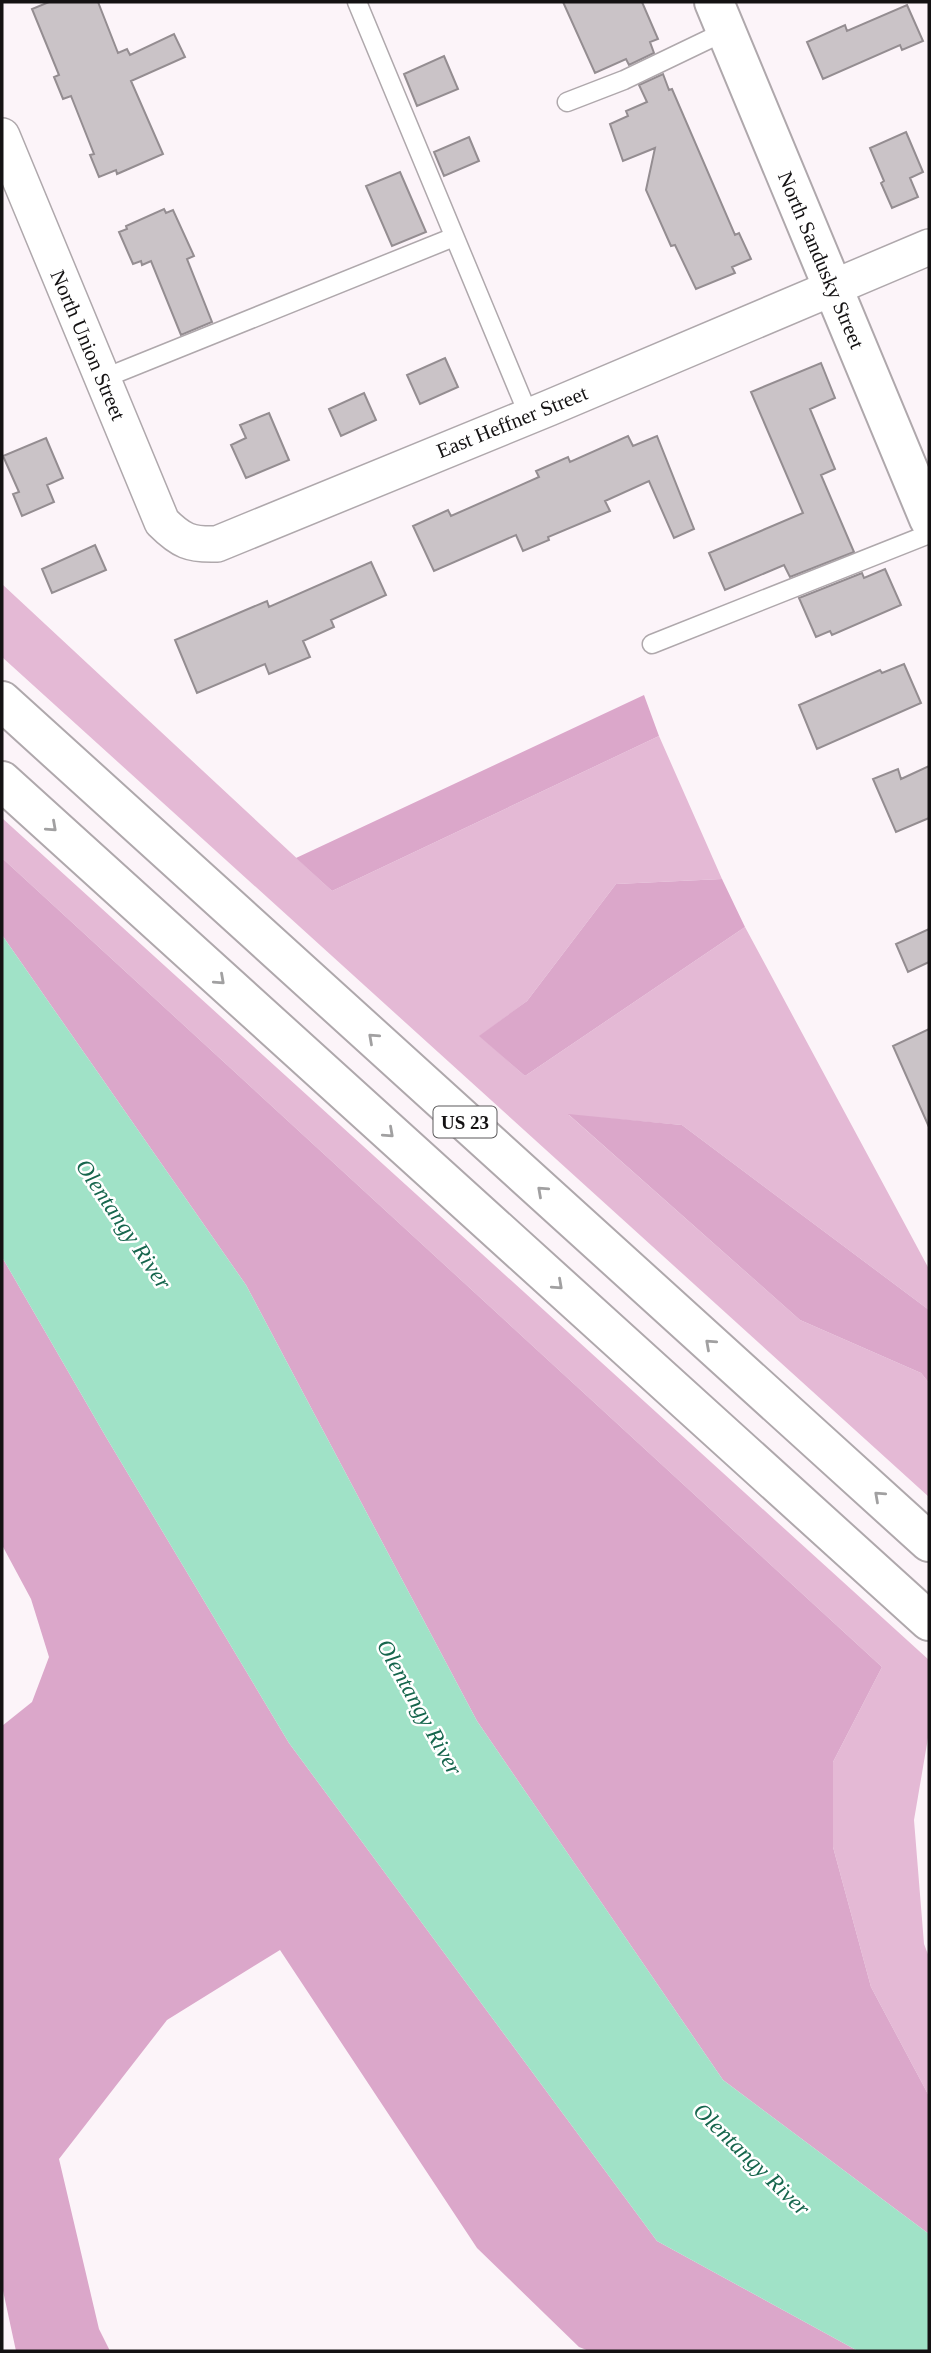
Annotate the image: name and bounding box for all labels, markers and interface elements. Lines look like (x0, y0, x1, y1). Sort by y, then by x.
street label: North Sandusky Street (773, 168, 869, 352)
street label: North Union Street (46, 266, 131, 424)
street label: East Heffner Street (433, 381, 591, 463)
one-way arrow (44, 818, 57, 831)
one-way arrow (212, 972, 225, 985)
one-way arrow (368, 1034, 381, 1046)
road number: US 23 (434, 1106, 496, 1138)
one-way arrow (381, 1125, 394, 1137)
water label: Olentangy River (71, 1155, 177, 1295)
one-way arrow (537, 1186, 550, 1199)
one-way arrow (550, 1277, 563, 1290)
one-way arrow (705, 1339, 718, 1352)
one-way arrow (874, 1492, 887, 1505)
water label: Olentangy River (372, 1635, 468, 1780)
water label: Olentangy River (689, 2098, 816, 2222)

